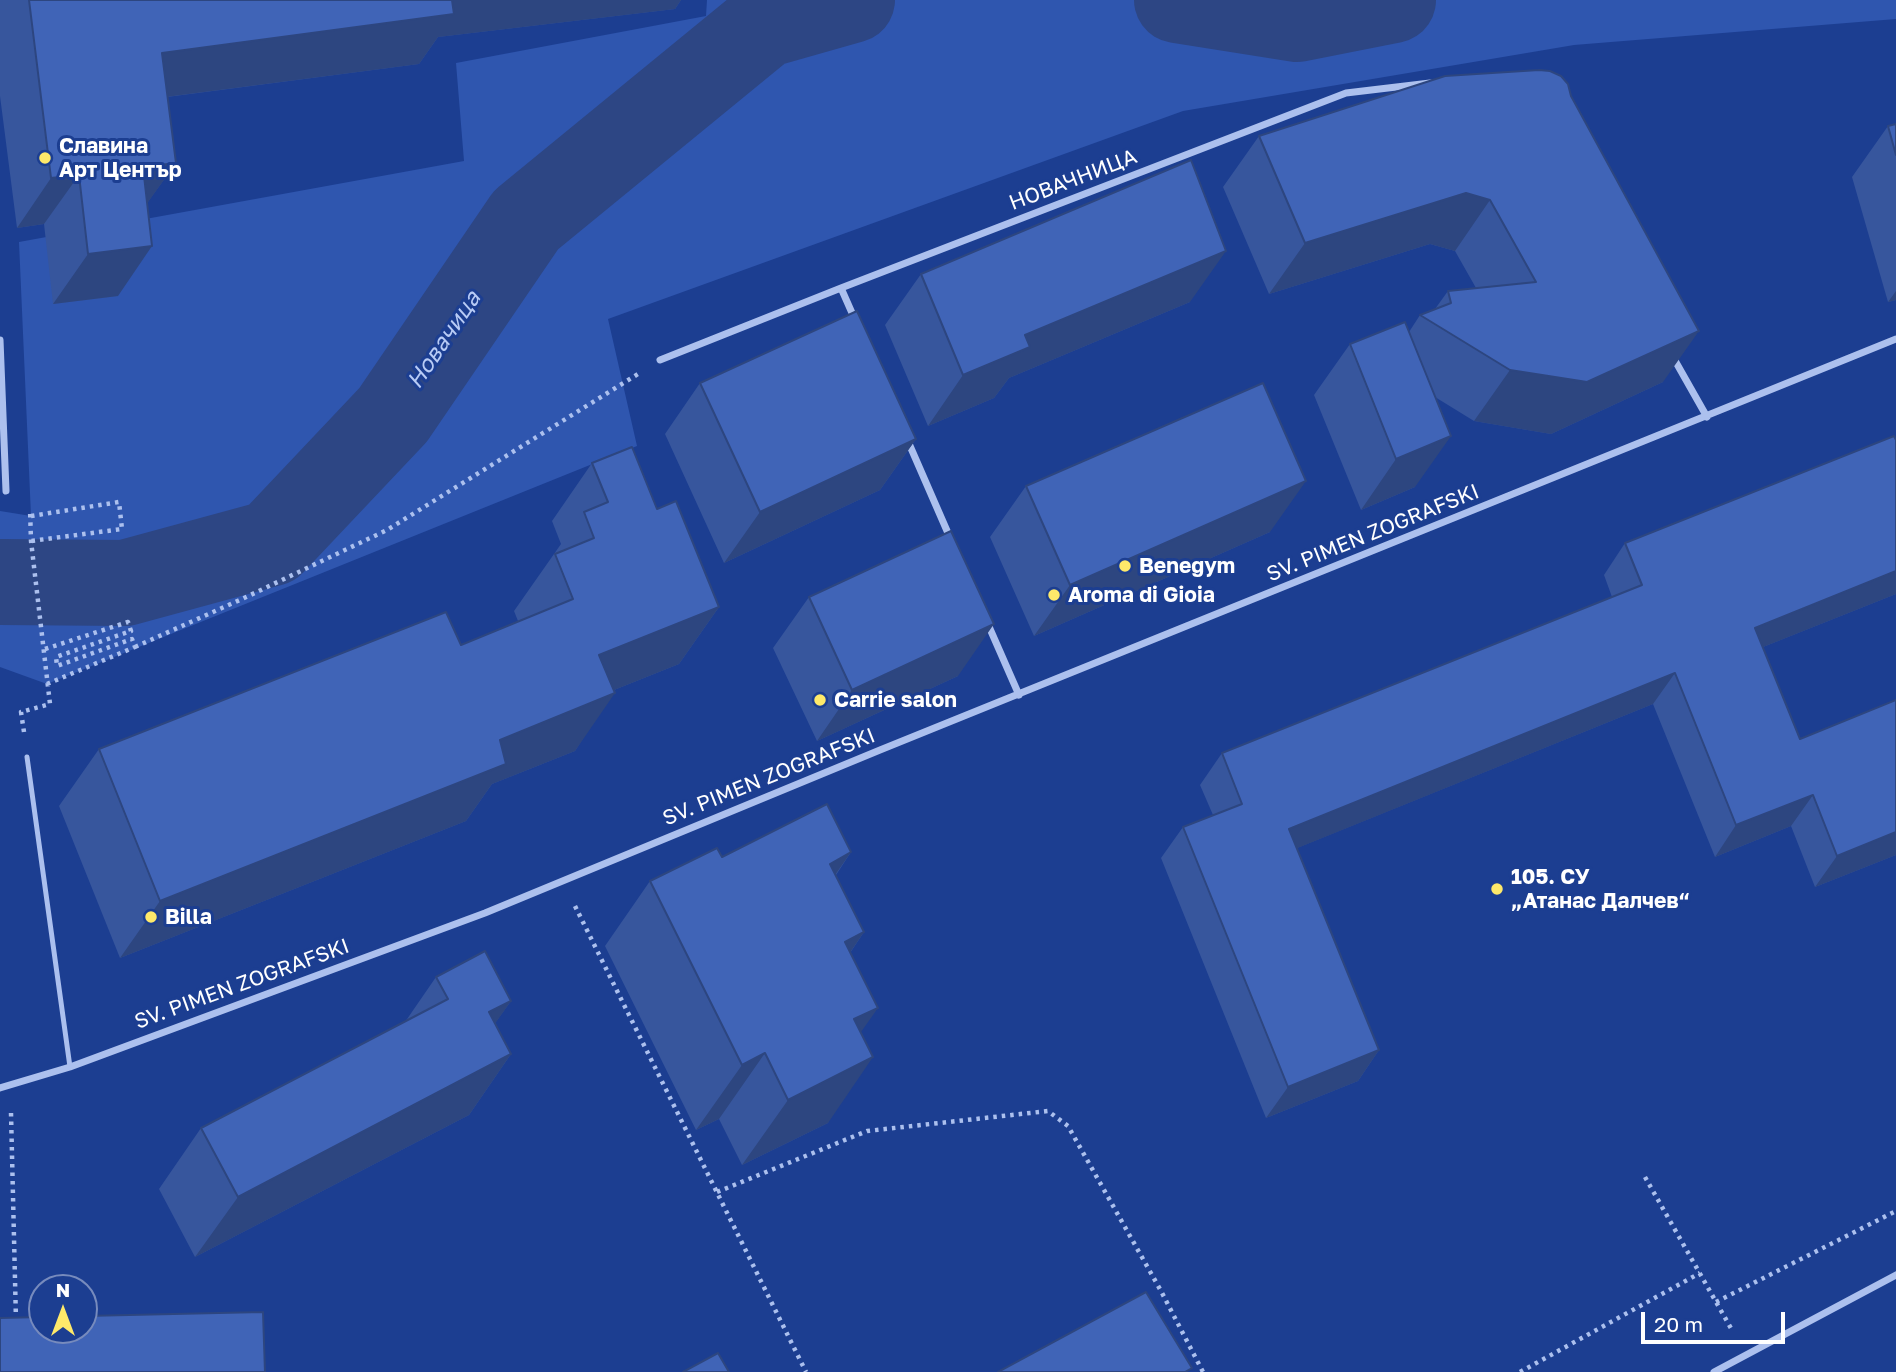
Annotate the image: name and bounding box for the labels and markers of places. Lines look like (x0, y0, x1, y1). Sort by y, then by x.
place label: Славина Арт Център (59, 133, 182, 183)
marker: Славина Арт Център (37, 150, 53, 166)
place label: Benegym (1139, 553, 1235, 579)
marker: Benegym (1117, 558, 1133, 574)
place label: Aroma di Gioia (1068, 582, 1215, 608)
marker: Aroma di Gioia (1046, 587, 1062, 603)
place label: Carrie salon (834, 687, 957, 713)
marker: Carrie salon (812, 692, 828, 708)
place label: 105. СУ „Атанас Далчев“ (1511, 864, 1690, 914)
marker: 105. СУ „Атанас Далчев“ (1489, 881, 1505, 897)
place label: Billa (165, 904, 212, 930)
marker: Billa (143, 909, 159, 925)

